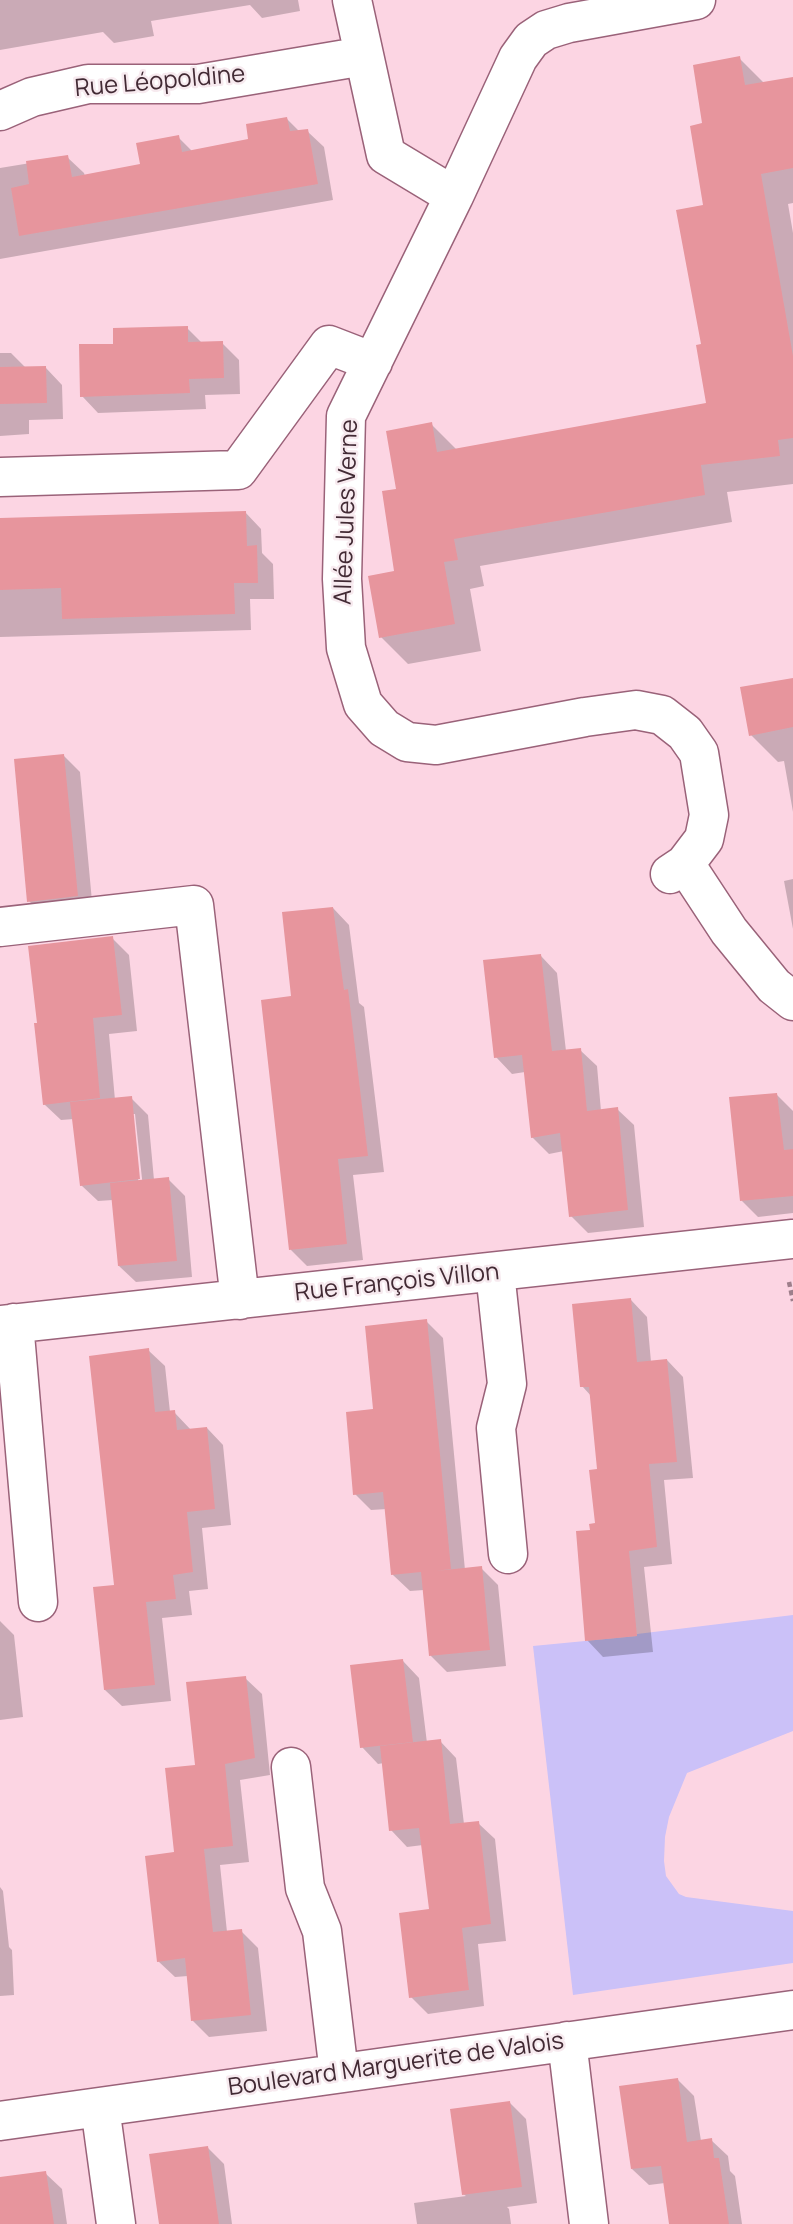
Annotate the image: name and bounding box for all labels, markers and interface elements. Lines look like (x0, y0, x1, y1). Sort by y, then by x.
street label: Rue Léopoldine (74, 60, 246, 104)
street label: Allée Jules Verne (329, 419, 365, 605)
street label: Rue François Villon (293, 1258, 501, 1308)
street label: Boulevard Marguerite de Valois (226, 2027, 566, 2103)

